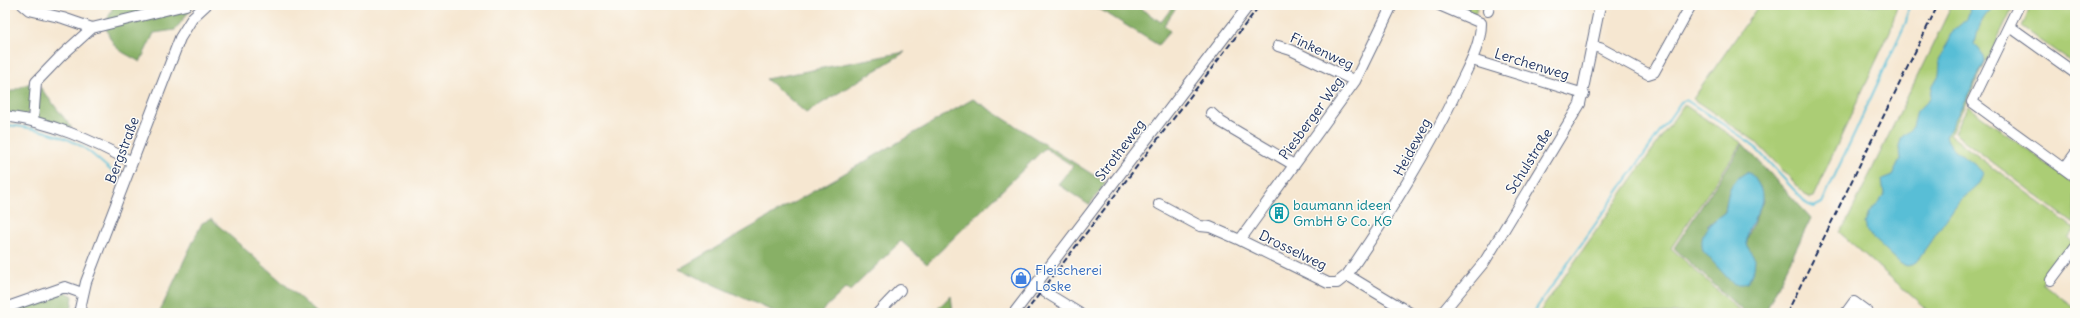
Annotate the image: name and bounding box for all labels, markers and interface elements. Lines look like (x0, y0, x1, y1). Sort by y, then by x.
street label: Finkenweg (1287, 28, 1357, 74)
street label: Lerchenweg (1492, 44, 1572, 84)
street label: Piesberger Weg (1275, 73, 1347, 163)
street label: Bergstraße (101, 114, 143, 186)
street label: Heideweg (1389, 115, 1435, 179)
street label: Strotheweg (1091, 116, 1149, 184)
street label: Schulstraße (1502, 125, 1556, 197)
place label: baumann ideen GmbH & Co. KG (1293, 196, 1392, 230)
building icon: baumann ideen GmbH & Co. KG (1268, 202, 1290, 224)
street label: Drosselweg (1256, 226, 1330, 274)
place label: Fleischerei Loske (1035, 261, 1102, 295)
shop icon: Fleischerei Loske (1010, 267, 1032, 289)

